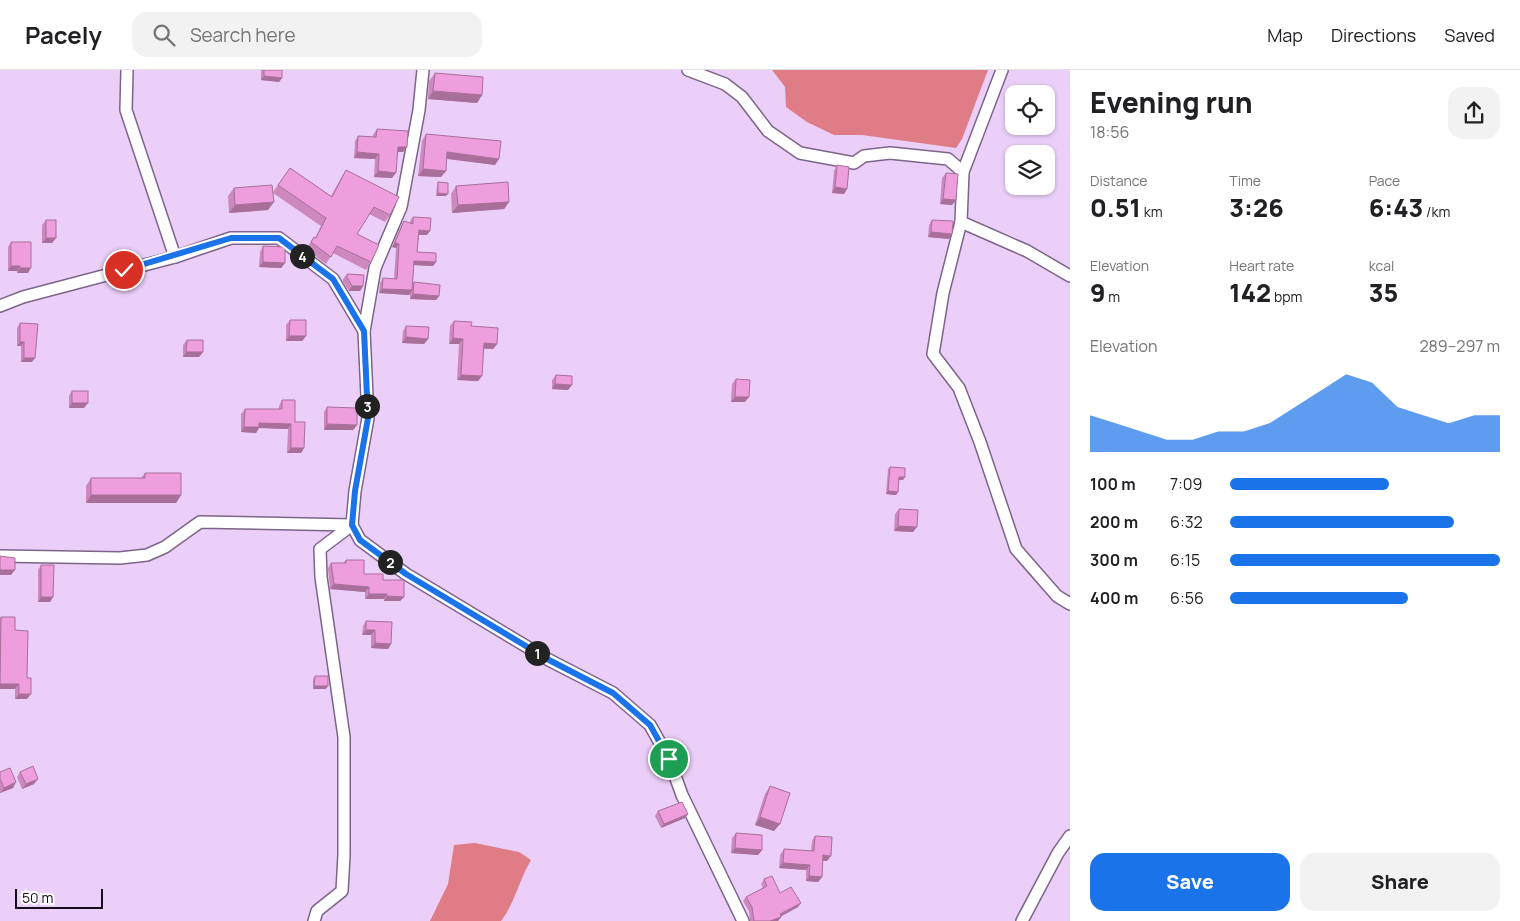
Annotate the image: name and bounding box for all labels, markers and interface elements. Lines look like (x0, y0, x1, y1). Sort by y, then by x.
search box (132, 12, 482, 57)
text: Pacely (25, 18, 102, 51)
icon: search (150, 21, 178, 49)
text: Search here (190, 22, 296, 48)
text: Map (1267, 23, 1303, 47)
text: Directions (1331, 23, 1416, 47)
text: Saved (1444, 23, 1495, 47)
text: Evening run (1090, 83, 1253, 121)
map controls (1005, 85, 1055, 195)
button: locate (1005, 85, 1055, 135)
button: share (1448, 87, 1500, 139)
text: 18:56 (1090, 121, 1129, 143)
button: layers (1005, 145, 1055, 195)
text: Distance (1090, 171, 1147, 190)
text: Time (1229, 171, 1261, 190)
text: Pace (1369, 171, 1400, 190)
text: 0.51 (1090, 190, 1141, 225)
text: 3:26 (1229, 190, 1284, 225)
text: 6:43 (1369, 190, 1423, 225)
text: km (1141, 202, 1163, 221)
text: /km (1423, 202, 1450, 221)
pin: 4 (290, 244, 314, 268)
text: 4 (298, 247, 307, 266)
pin (103, 249, 145, 291)
icon: check (110, 256, 138, 284)
text: Elevation (1090, 256, 1149, 275)
text: Heart rate (1229, 256, 1294, 275)
text: kcal (1369, 256, 1394, 275)
text: 9 (1090, 275, 1106, 310)
text: 142 (1229, 275, 1271, 310)
text: 35 (1369, 275, 1398, 310)
text: m (1106, 287, 1120, 306)
text: bpm (1271, 287, 1302, 306)
text: Elevation (1090, 335, 1158, 357)
text: 289–297 m (1419, 335, 1500, 357)
pin: 3 (354, 394, 380, 418)
text: 3 (363, 397, 372, 416)
text: 100 m (1090, 473, 1136, 495)
text: 7:09 (1170, 473, 1203, 495)
text: 200 m (1090, 511, 1138, 533)
text: 6:32 (1170, 511, 1203, 533)
text: 300 m (1090, 549, 1138, 571)
text: 6:15 (1170, 549, 1200, 571)
pin: 2 (378, 550, 402, 574)
text: 2 (386, 553, 395, 572)
text: 400 m (1090, 587, 1138, 609)
text: 6:56 (1170, 587, 1204, 609)
pin: 1 (524, 640, 550, 666)
text: 1 (534, 644, 541, 663)
pin (648, 738, 690, 780)
icon: arrive (655, 745, 683, 773)
button: Save (1090, 853, 1290, 911)
button: Share (1300, 853, 1500, 911)
scale bar (15, 886, 102, 909)
text: 50 m (22, 888, 53, 907)

